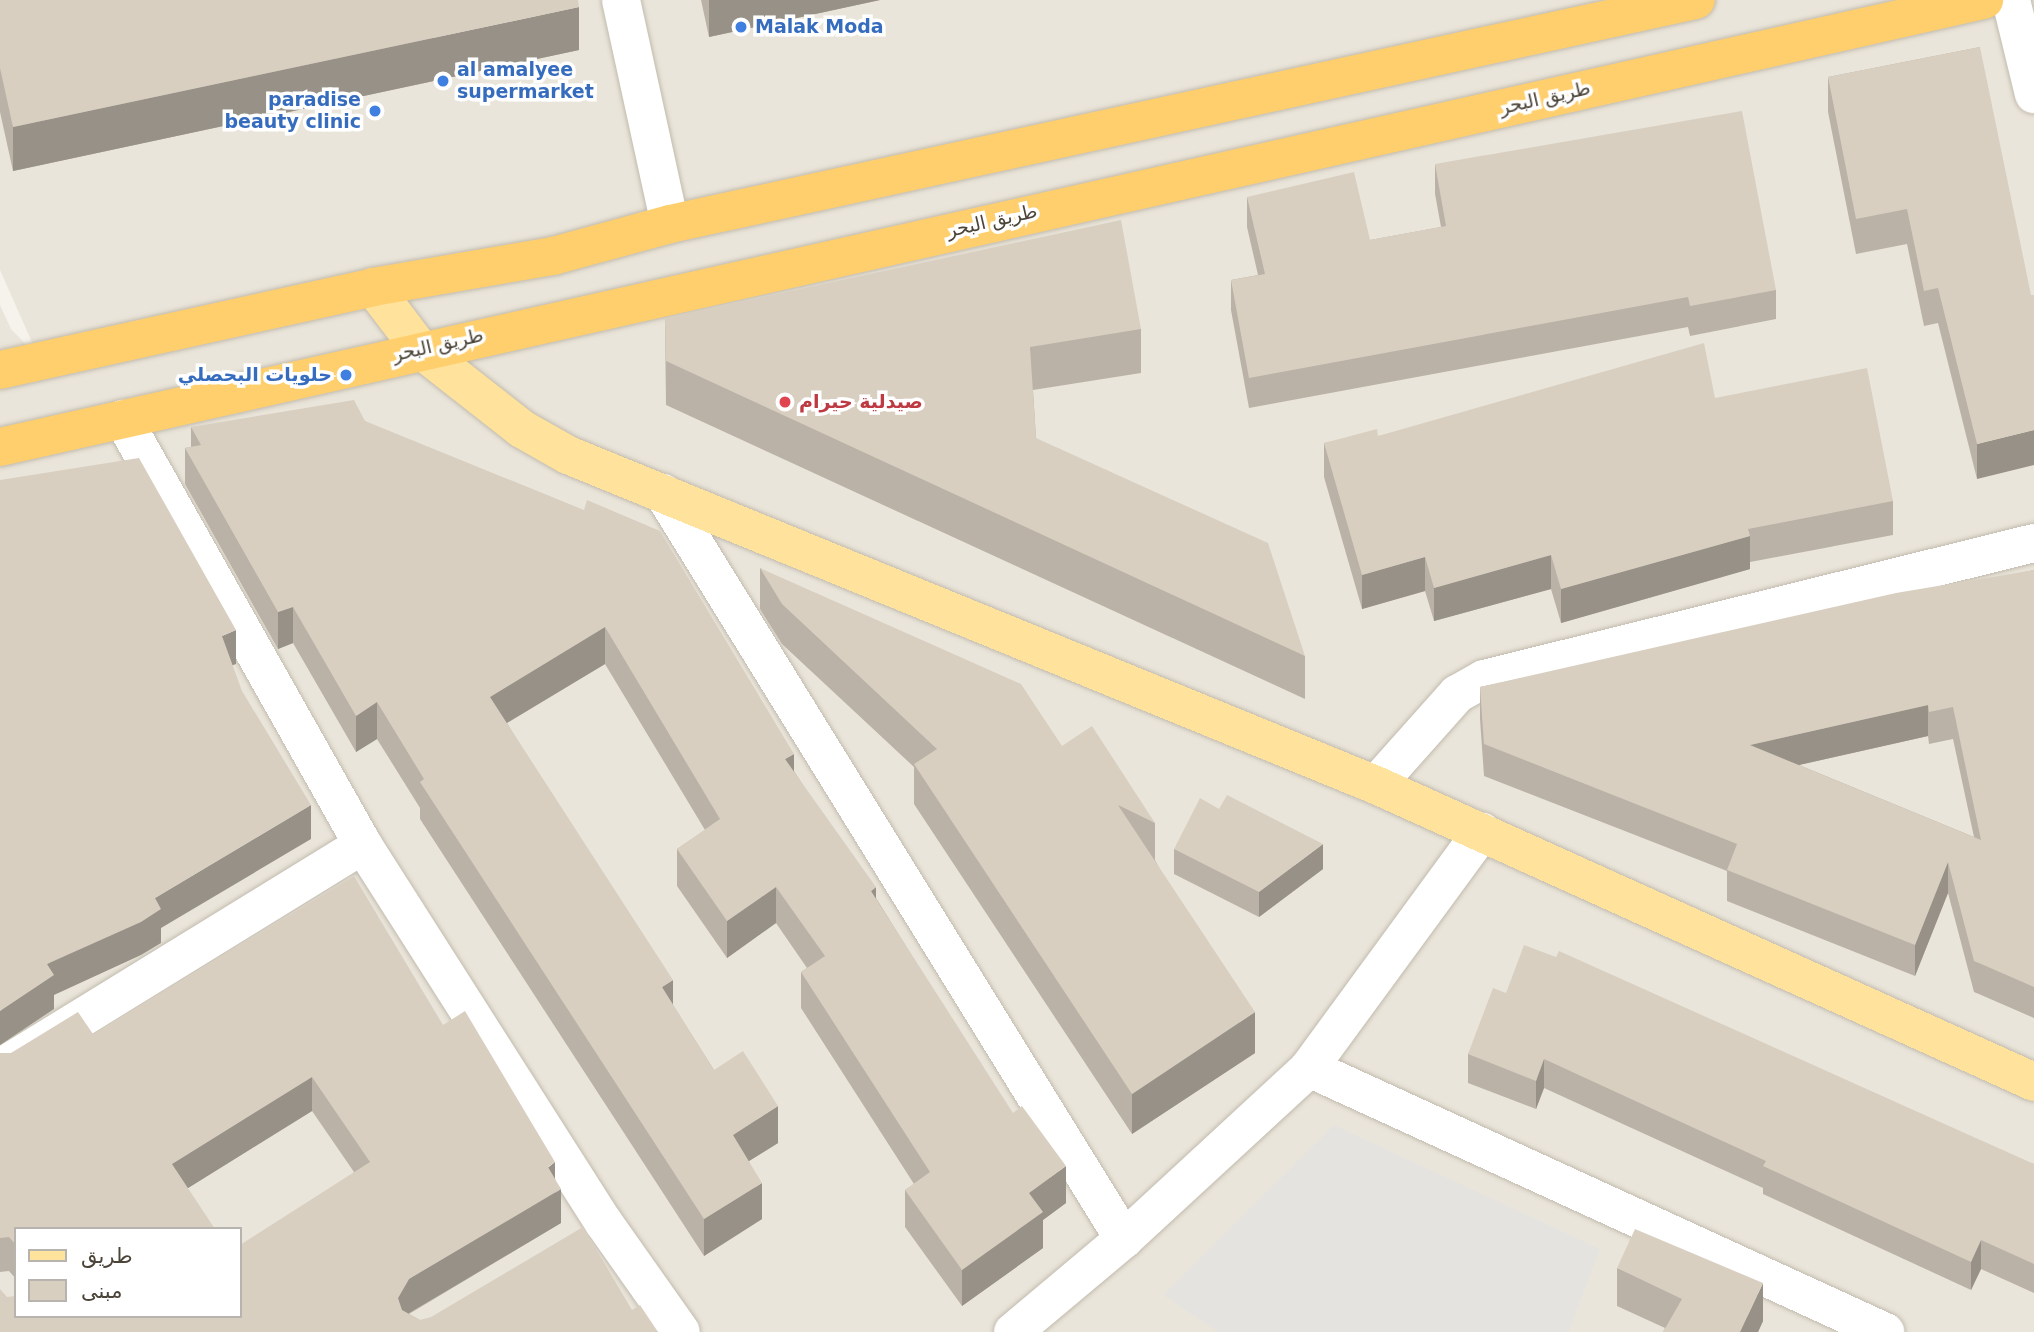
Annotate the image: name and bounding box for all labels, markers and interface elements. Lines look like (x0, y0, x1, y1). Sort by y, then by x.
place label: Malak Moda (755, 16, 884, 38)
marker: Malak Moda (733, 19, 749, 35)
place label: al amalyee supermarket (457, 59, 594, 103)
marker: al amalyee supermarket (435, 73, 451, 89)
street label: طريق البحر (1497, 77, 1593, 119)
place label: paradise beauty clinic (224, 89, 361, 133)
marker: paradise beauty clinic (367, 103, 383, 119)
street label: طريق البحر (944, 200, 1040, 242)
street label: طريق البحر (390, 324, 486, 366)
place label: حلويات البحصلي (178, 364, 332, 386)
marker: حلويات البحصلي (338, 367, 354, 383)
place label: صيدلية حيرام (799, 391, 923, 413)
marker: صيدلية حيرام (777, 394, 793, 410)
legend (14, 1227, 242, 1318)
text: طريق (81, 1244, 133, 1268)
text: مبنى (81, 1279, 122, 1303)

